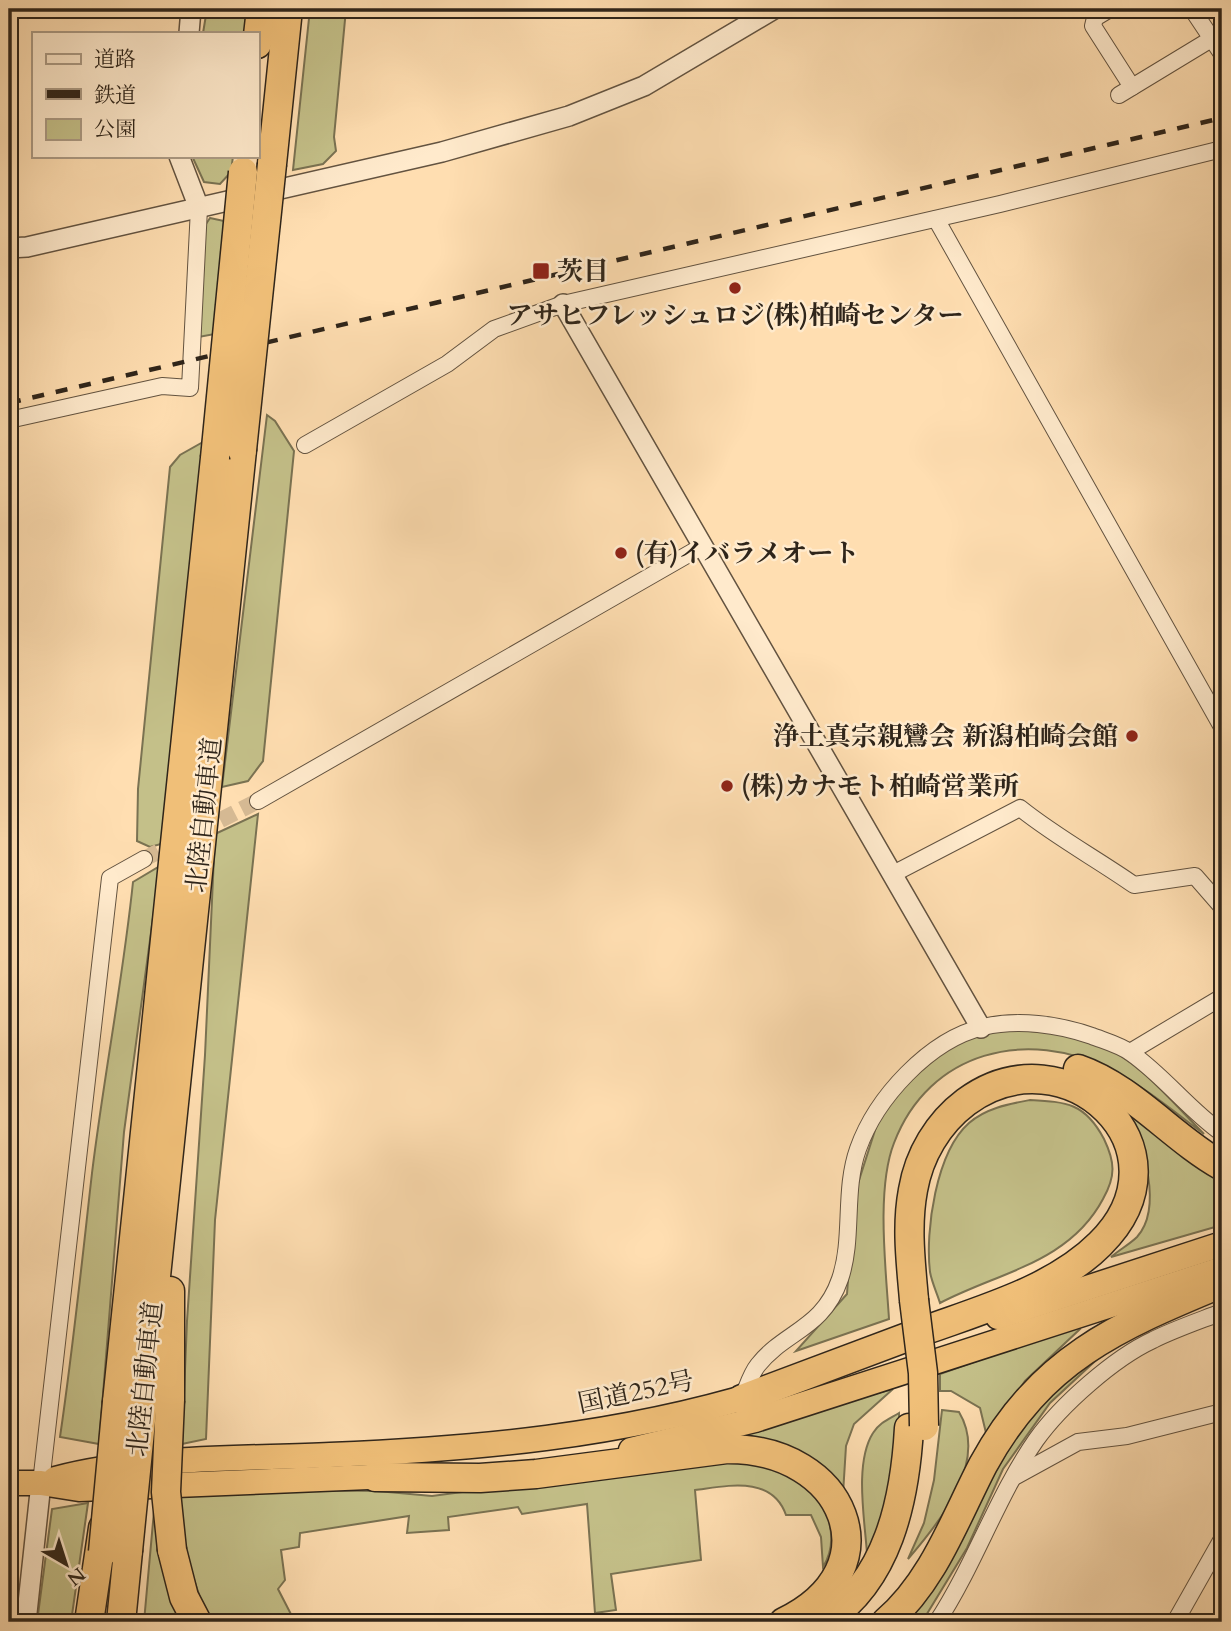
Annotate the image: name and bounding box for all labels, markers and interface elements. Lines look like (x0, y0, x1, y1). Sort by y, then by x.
legend (32, 32, 259, 158)
text: 道路 (94, 45, 136, 74)
text: 鉄道 (94, 81, 136, 110)
text: 公園 (94, 115, 136, 144)
place label: 茨目 (557, 254, 609, 289)
marker: 茨目 (531, 261, 551, 281)
marker: アサヒフレッシュロジ(株)柏崎センター (727, 280, 743, 296)
place label: アサヒフレッシュロジ(株)柏崎センター (507, 298, 963, 333)
place label: (有)イバラメオート (635, 536, 859, 571)
marker: (有)イバラメオート (613, 545, 629, 561)
place label: 浄土真宗親鸞会 新潟柏崎会館 (773, 719, 1118, 754)
marker: 浄土真宗親鸞会 新潟柏崎会館 (1124, 728, 1140, 744)
street label: 北陸自動車道 (178, 736, 230, 894)
place label: (株)カナモト柏崎営業所 (741, 769, 1019, 804)
marker: (株)カナモト柏崎営業所 (719, 778, 735, 794)
street label: 北陸自動車道 (119, 1300, 171, 1458)
street label: 国道252号 (575, 1363, 697, 1421)
north arrow (32, 1530, 102, 1600)
text: N (61, 1561, 91, 1592)

